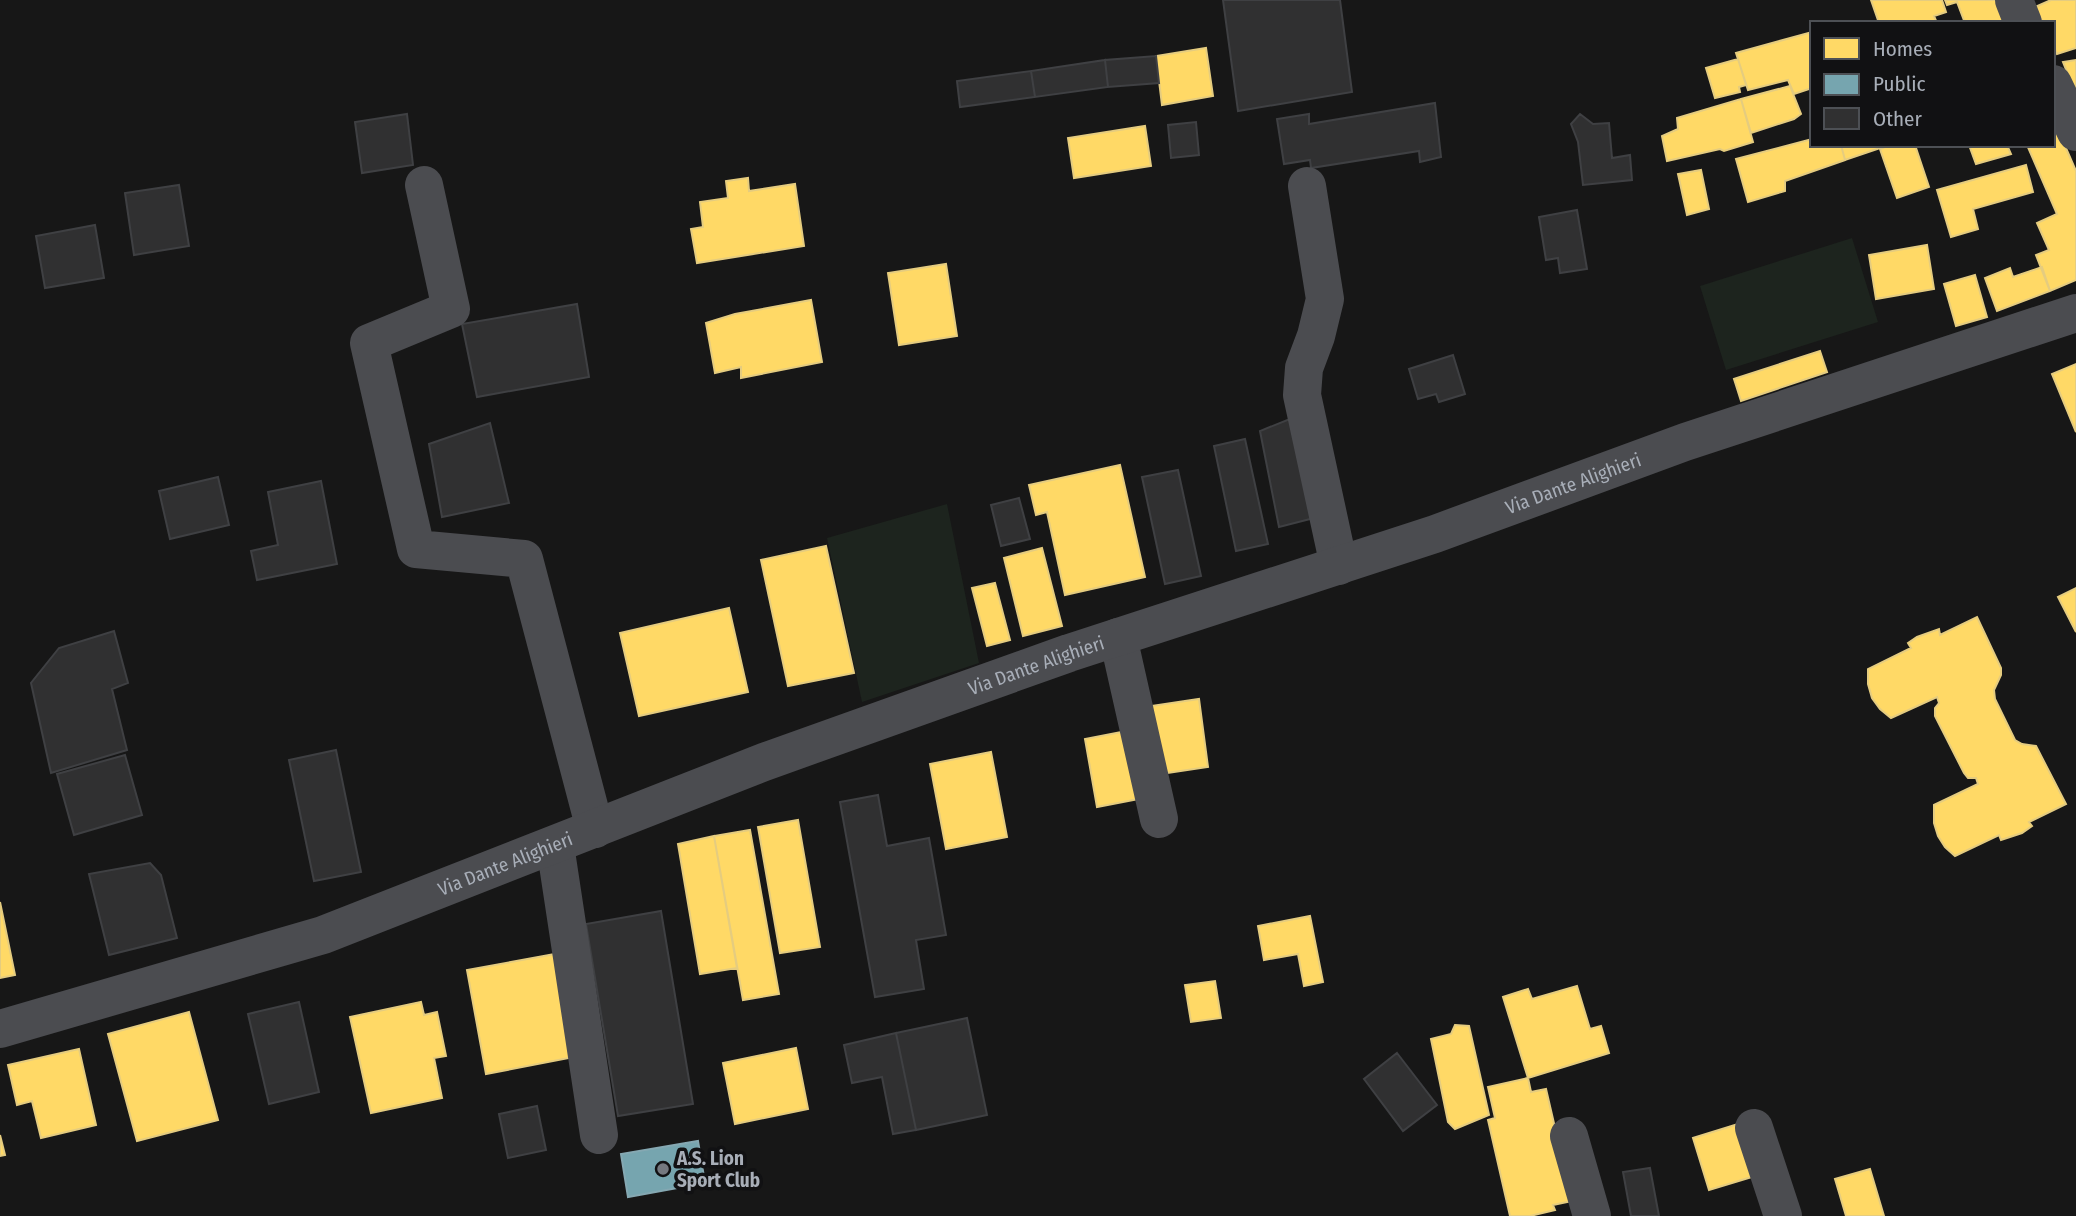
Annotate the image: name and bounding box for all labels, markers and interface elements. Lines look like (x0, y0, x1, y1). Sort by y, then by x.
legend (1810, 21, 2055, 147)
text: Homes (1873, 36, 1932, 62)
text: Public (1873, 71, 1925, 97)
text: Other (1873, 106, 1922, 132)
street label: Via Dante Alighieri (1502, 448, 1644, 519)
street label: Via Dante Alighieri (965, 631, 1107, 700)
street label: Via Dante Alighieri (434, 827, 576, 900)
place label: A.S. Lion Sport Club (676, 1147, 760, 1192)
marker: A.S. Lion Sport Club (655, 1161, 671, 1177)

